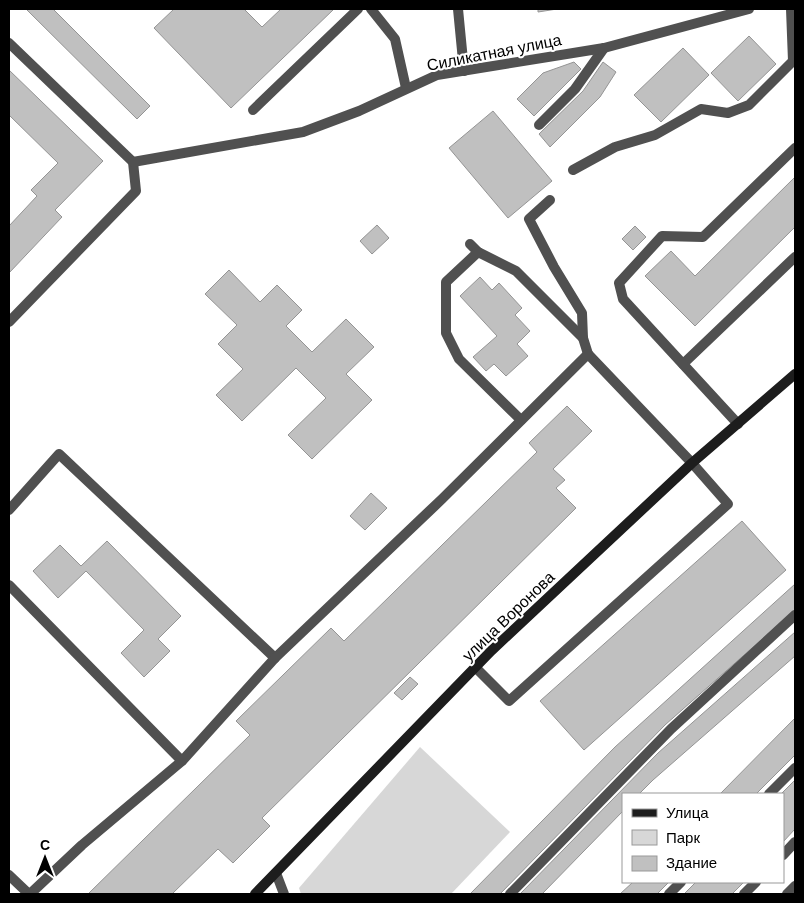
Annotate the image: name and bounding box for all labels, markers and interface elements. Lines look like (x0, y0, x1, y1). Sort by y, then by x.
street label: Силикатная улица (425, 29, 563, 76)
street label: улица Воронова (458, 567, 559, 666)
legend (622, 793, 784, 883)
text: Улица (666, 803, 709, 823)
text: Парк (666, 828, 700, 848)
north arrow (20, 833, 70, 883)
text: С (40, 836, 50, 854)
text: Здание (666, 853, 717, 873)

